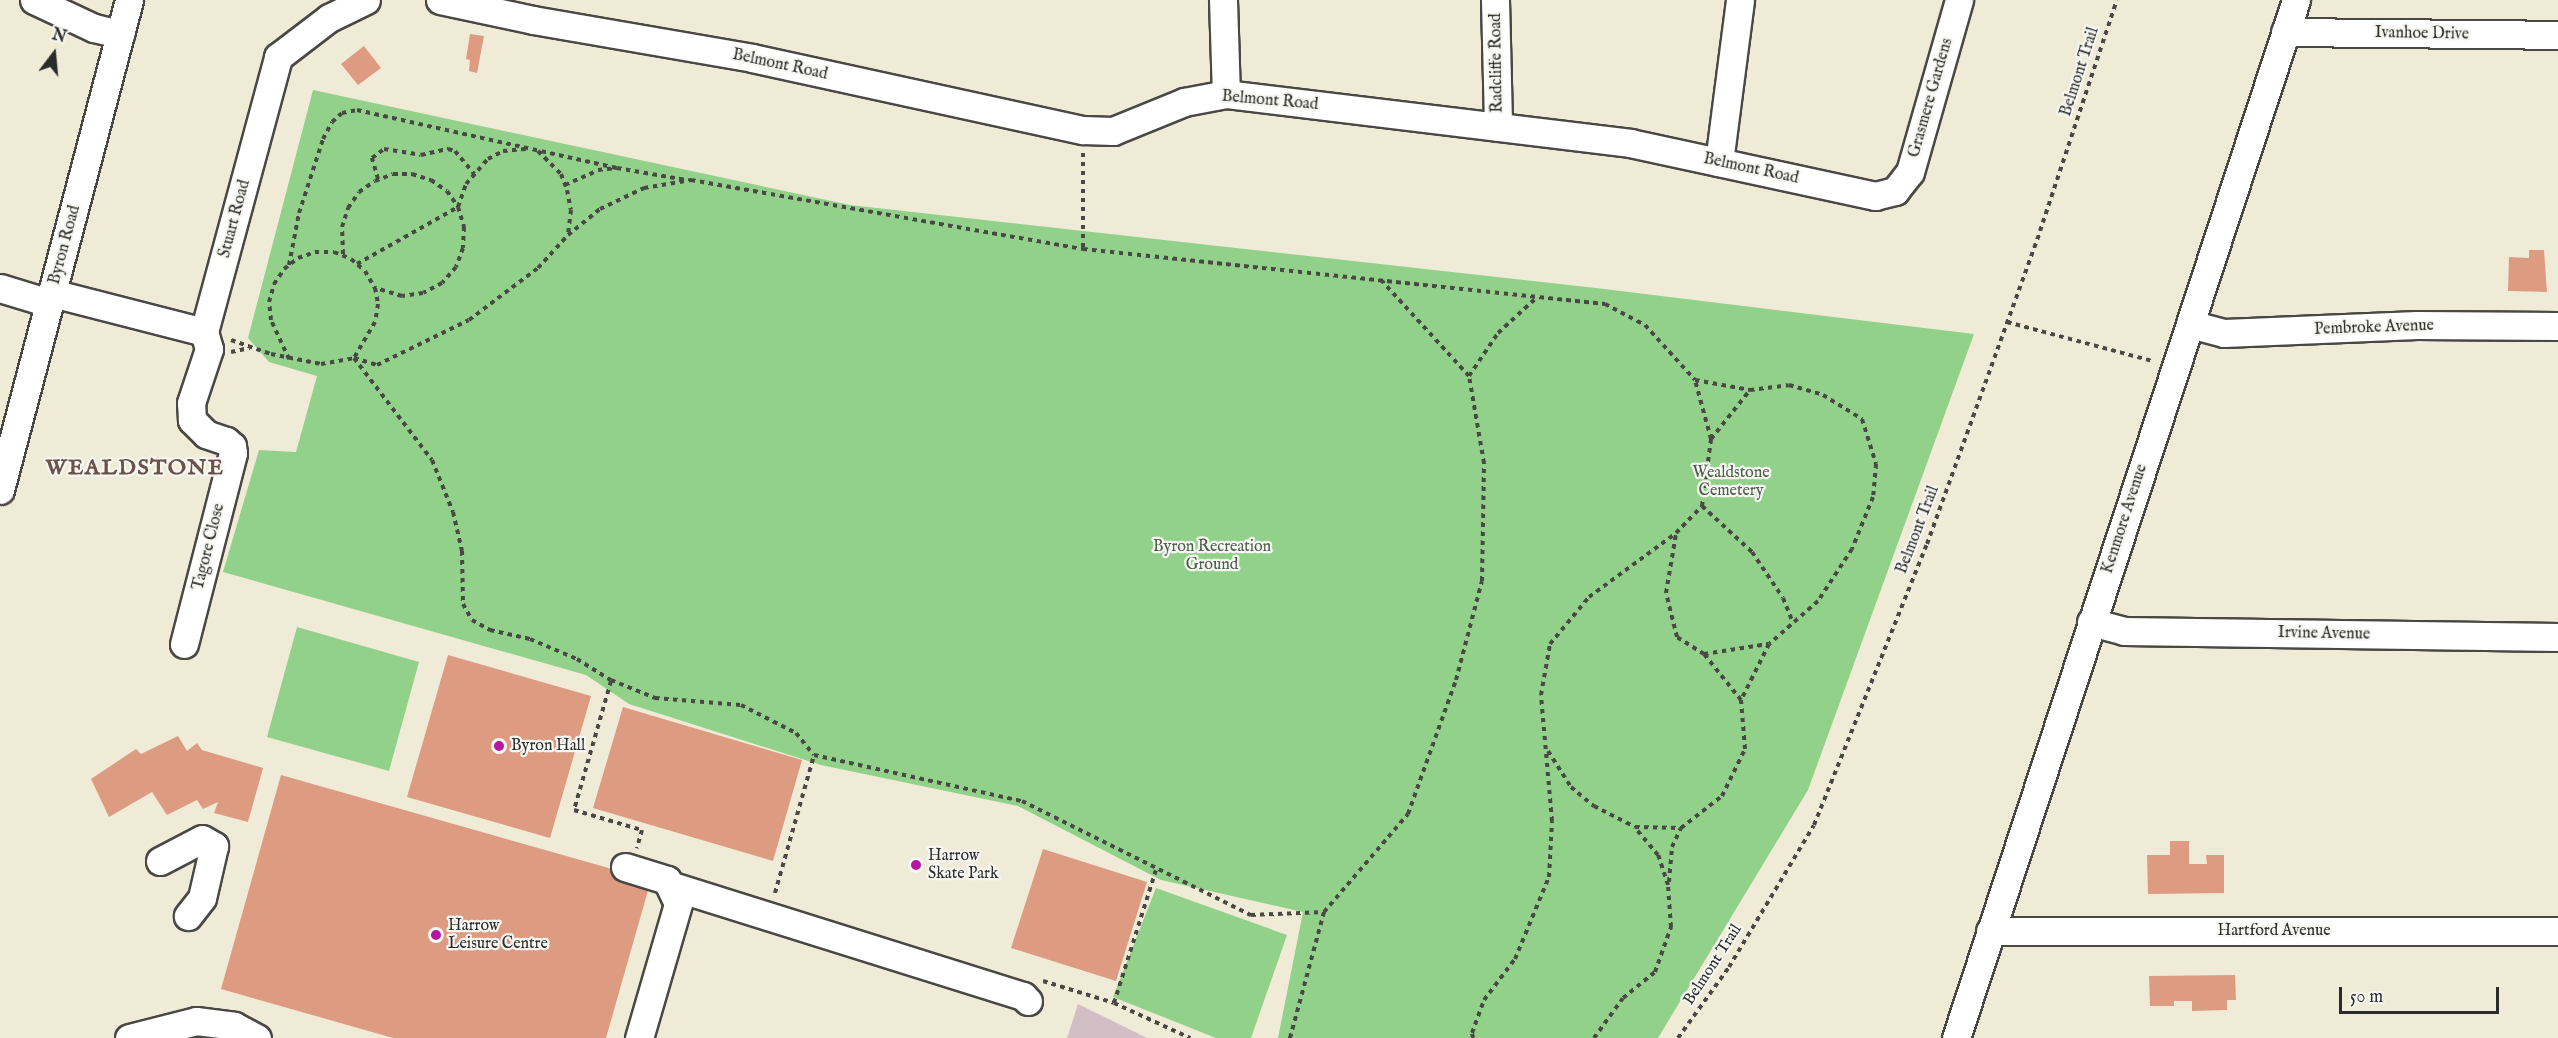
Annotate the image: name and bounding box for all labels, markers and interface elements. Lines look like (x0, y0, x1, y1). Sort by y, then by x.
street label: Radcliffe Road (1487, 13, 1507, 113)
north arrow (24, 24, 84, 84)
street label: Ivanhoe Drive (2375, 24, 2469, 44)
text: N (50, 25, 68, 48)
street label: Belmont Trail (2057, 25, 2103, 119)
street label: Grasmere Gardens (1905, 36, 1957, 160)
street label: Belmont Road (731, 46, 829, 84)
street label: Belmont Road (1221, 87, 1319, 115)
street label: Belmont Road (1702, 150, 1800, 188)
street label: Stuart Road (215, 178, 255, 260)
street label: Byron Road (45, 203, 85, 287)
street label: Pembroke Avenue (2314, 316, 2434, 340)
district label: WEALDSTONE (46, 456, 224, 482)
street label: Kenmore Avenue (2098, 462, 2152, 576)
park label: Wealdstone Cemetery (1692, 463, 1770, 501)
street label: Belmont Trail (1892, 483, 1944, 577)
street label: Tagore Close (189, 502, 229, 592)
park label: Byron Recreation Ground (1153, 537, 1271, 575)
street label: Irvine Avenue (2278, 624, 2370, 644)
place label: Byron Hall (511, 736, 585, 756)
marker: Byron Hall (492, 739, 506, 753)
place label: Harrow Skate Park (928, 846, 998, 884)
marker: Harrow Skate Park (909, 858, 923, 872)
place label: Harrow Leisure Centre (448, 916, 548, 954)
street label: Belmont Trail (1680, 921, 1746, 1009)
street label: Hartford Avenue (2217, 921, 2331, 941)
marker: Harrow Leisure Centre (429, 928, 443, 942)
scale bar (2342, 975, 2502, 1013)
text: 50 m (2350, 986, 2383, 1009)

